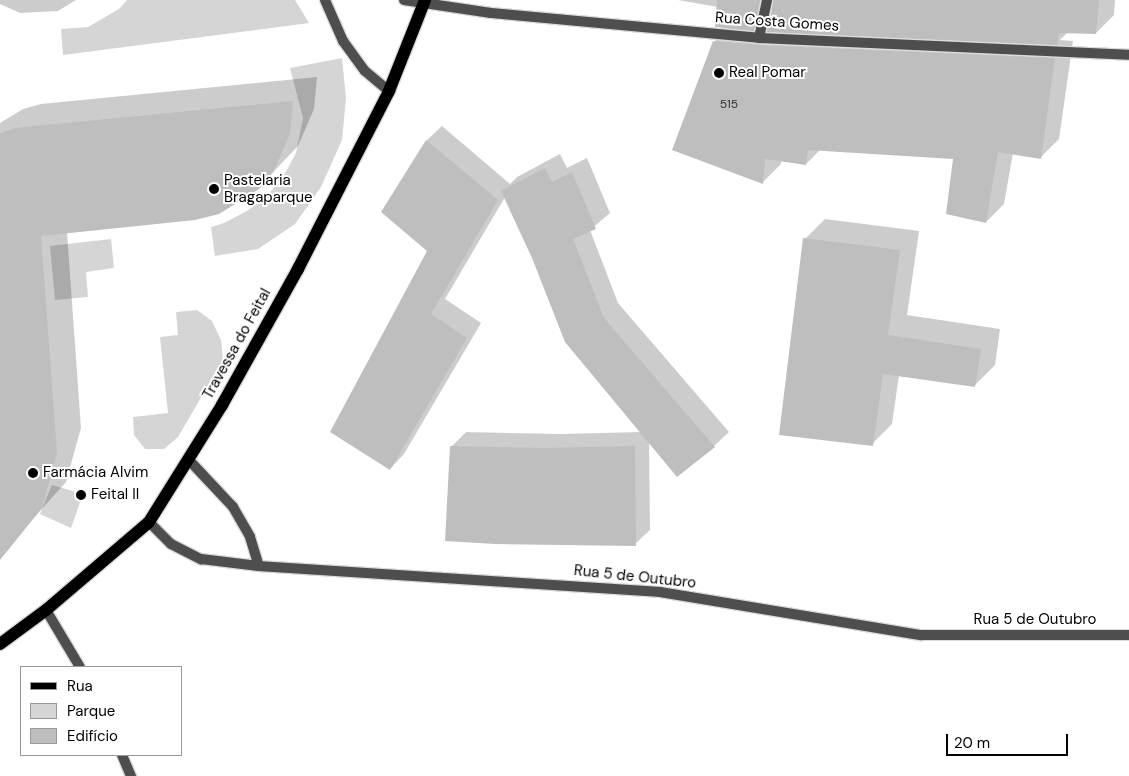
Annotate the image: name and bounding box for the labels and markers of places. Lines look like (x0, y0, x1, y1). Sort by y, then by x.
place label: Real Pomar (729, 64, 806, 82)
marker: Real Pomar (713, 67, 725, 79)
place label: Pastelaria Bragaparque (224, 171, 313, 206)
marker: Pastelaria Bragaparque (208, 183, 220, 195)
place label: Farmácia Alvim (43, 464, 148, 482)
marker: Farmácia Alvim (27, 467, 39, 479)
place label: Feital II (91, 486, 139, 504)
marker: Feital II (75, 489, 87, 501)

